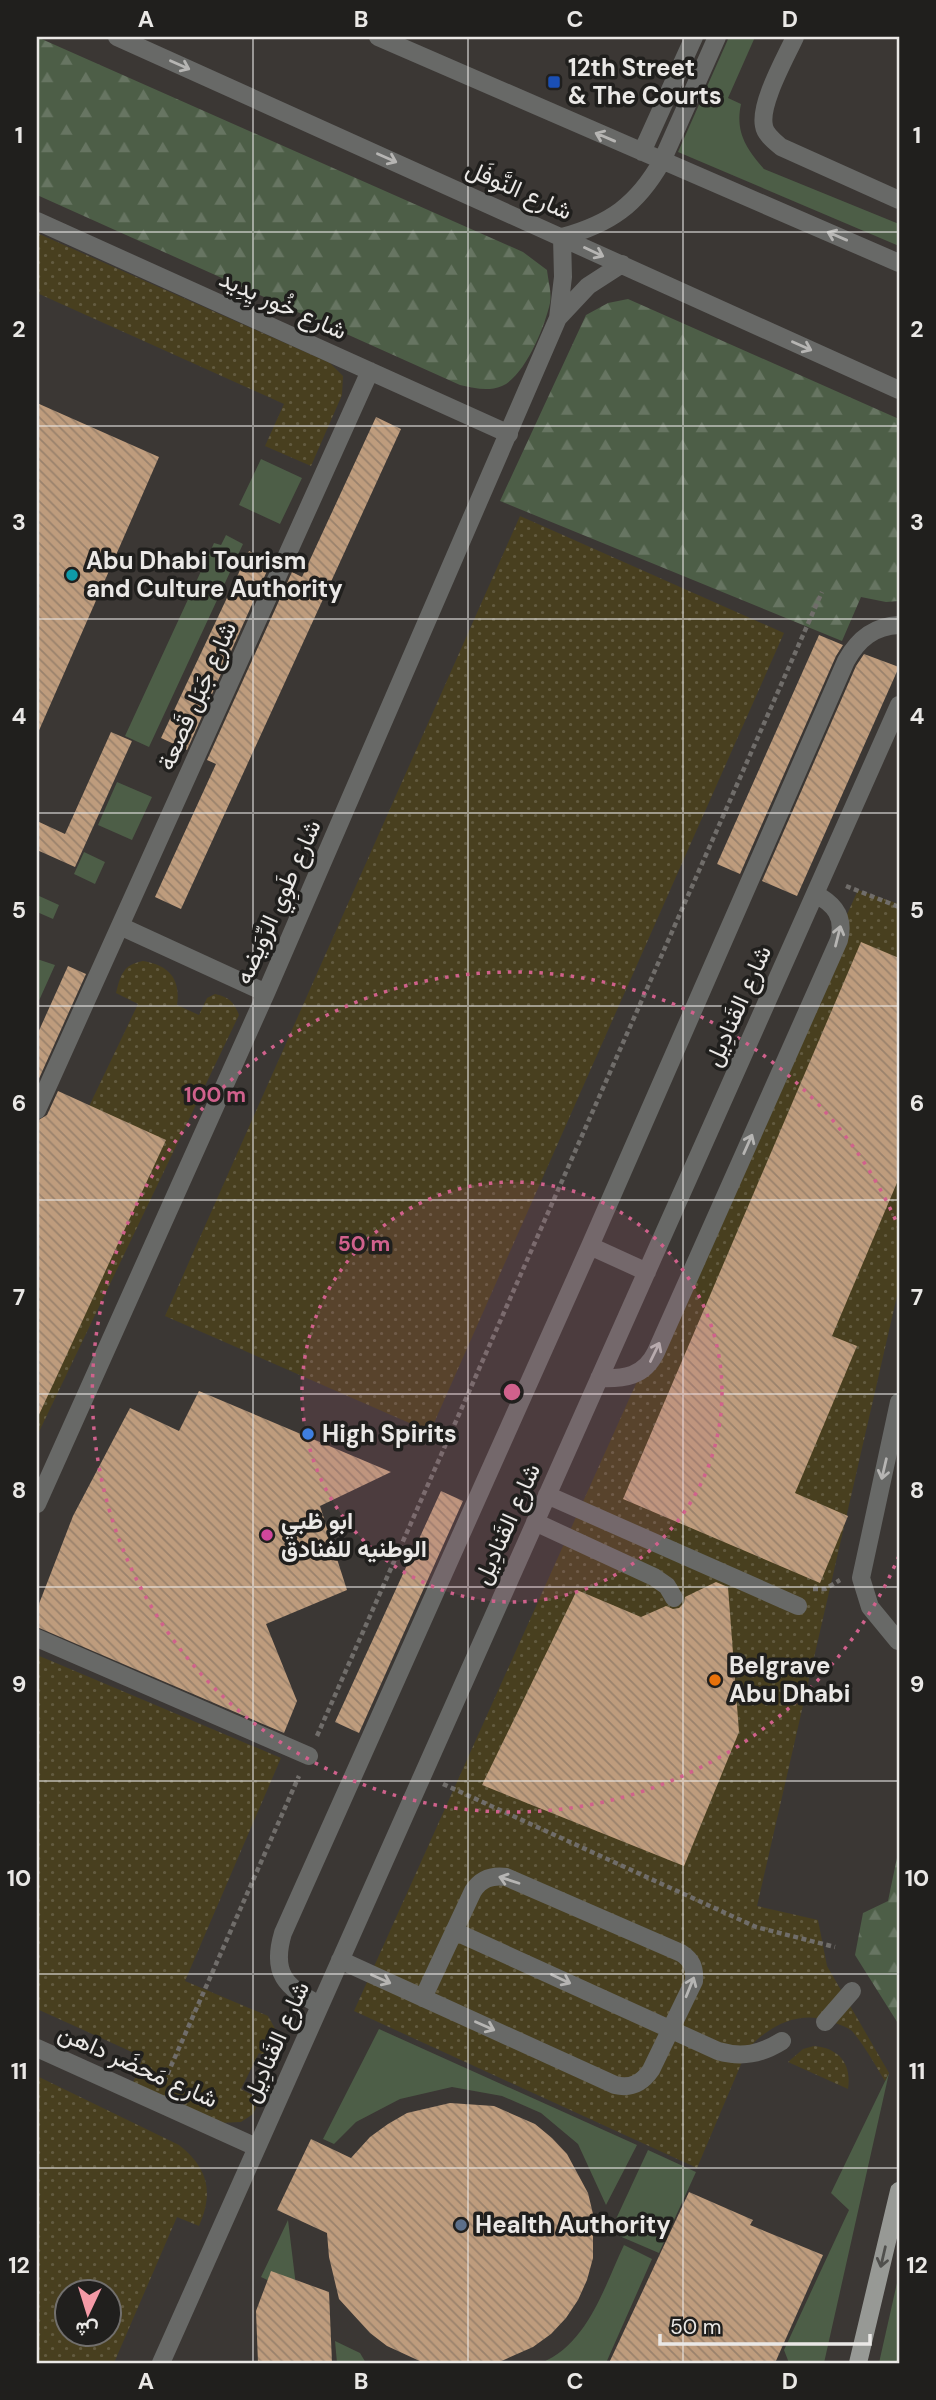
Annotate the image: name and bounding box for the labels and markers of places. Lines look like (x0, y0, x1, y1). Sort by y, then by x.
place label: 12th Street & The Courts (568, 52, 722, 111)
marker: 12th Street & The Courts (546, 74, 562, 90)
place label: Abu Dhabi Tourism and Culture Authority (86, 545, 343, 604)
marker: Abu Dhabi Tourism and Culture Authority (64, 567, 80, 583)
centre of rings (500, 1380, 524, 1404)
place label: High Spirits (322, 1418, 457, 1449)
marker: High Spirits (300, 1426, 316, 1442)
place label: ابو ظبي الوطنيه للفنادق (281, 1505, 427, 1564)
marker: ابو ظبي الوطنيه للفنادق (259, 1527, 275, 1543)
place label: Belgrave Abu Dhabi (729, 1650, 850, 1709)
marker: Belgrave Abu Dhabi (707, 1672, 723, 1688)
place label: Health Authority (475, 2209, 671, 2240)
marker: Health Authority (453, 2217, 469, 2233)

